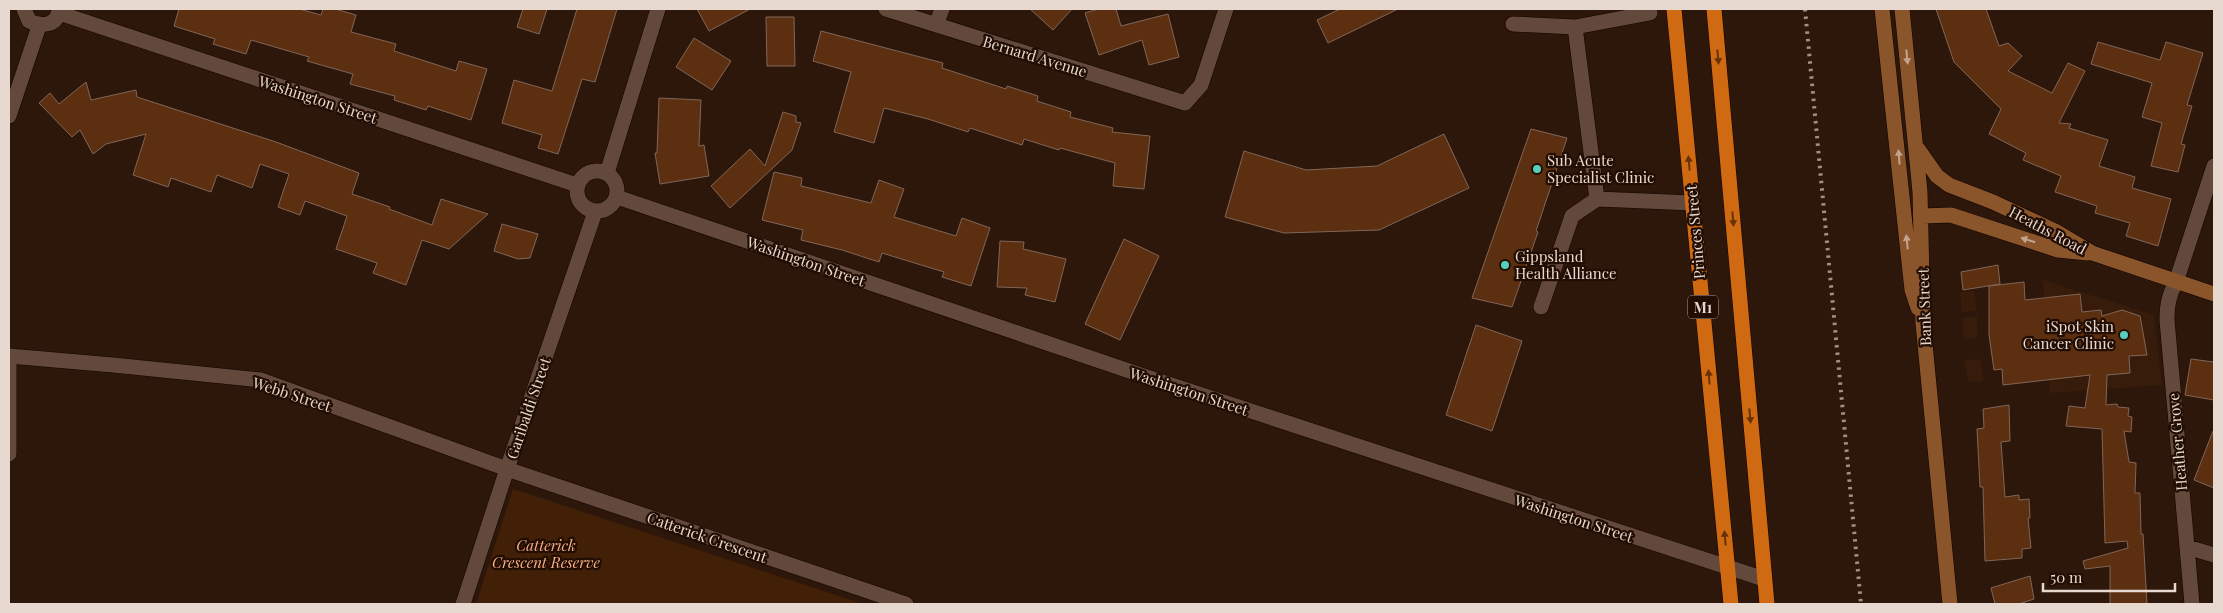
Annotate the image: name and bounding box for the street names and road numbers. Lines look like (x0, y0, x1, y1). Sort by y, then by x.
street label: Bernard Avenue (981, 31, 1089, 81)
street label: Washington Street (255, 70, 380, 128)
street label: Princes Street (1681, 183, 1709, 280)
street label: Heaths Road (2006, 201, 2090, 259)
street label: Washington Street (743, 231, 868, 291)
street label: Bank Street (1913, 267, 1935, 346)
road number: M1 (1688, 296, 1718, 318)
street label: Garibaldi Street (501, 354, 555, 461)
street label: Washington Street (1126, 362, 1251, 420)
street label: Webb Street (249, 372, 334, 416)
street label: Heather Grove (2163, 392, 2191, 492)
street label: Washington Street (1511, 489, 1636, 547)
street label: Catterick Crescent (644, 507, 770, 567)

